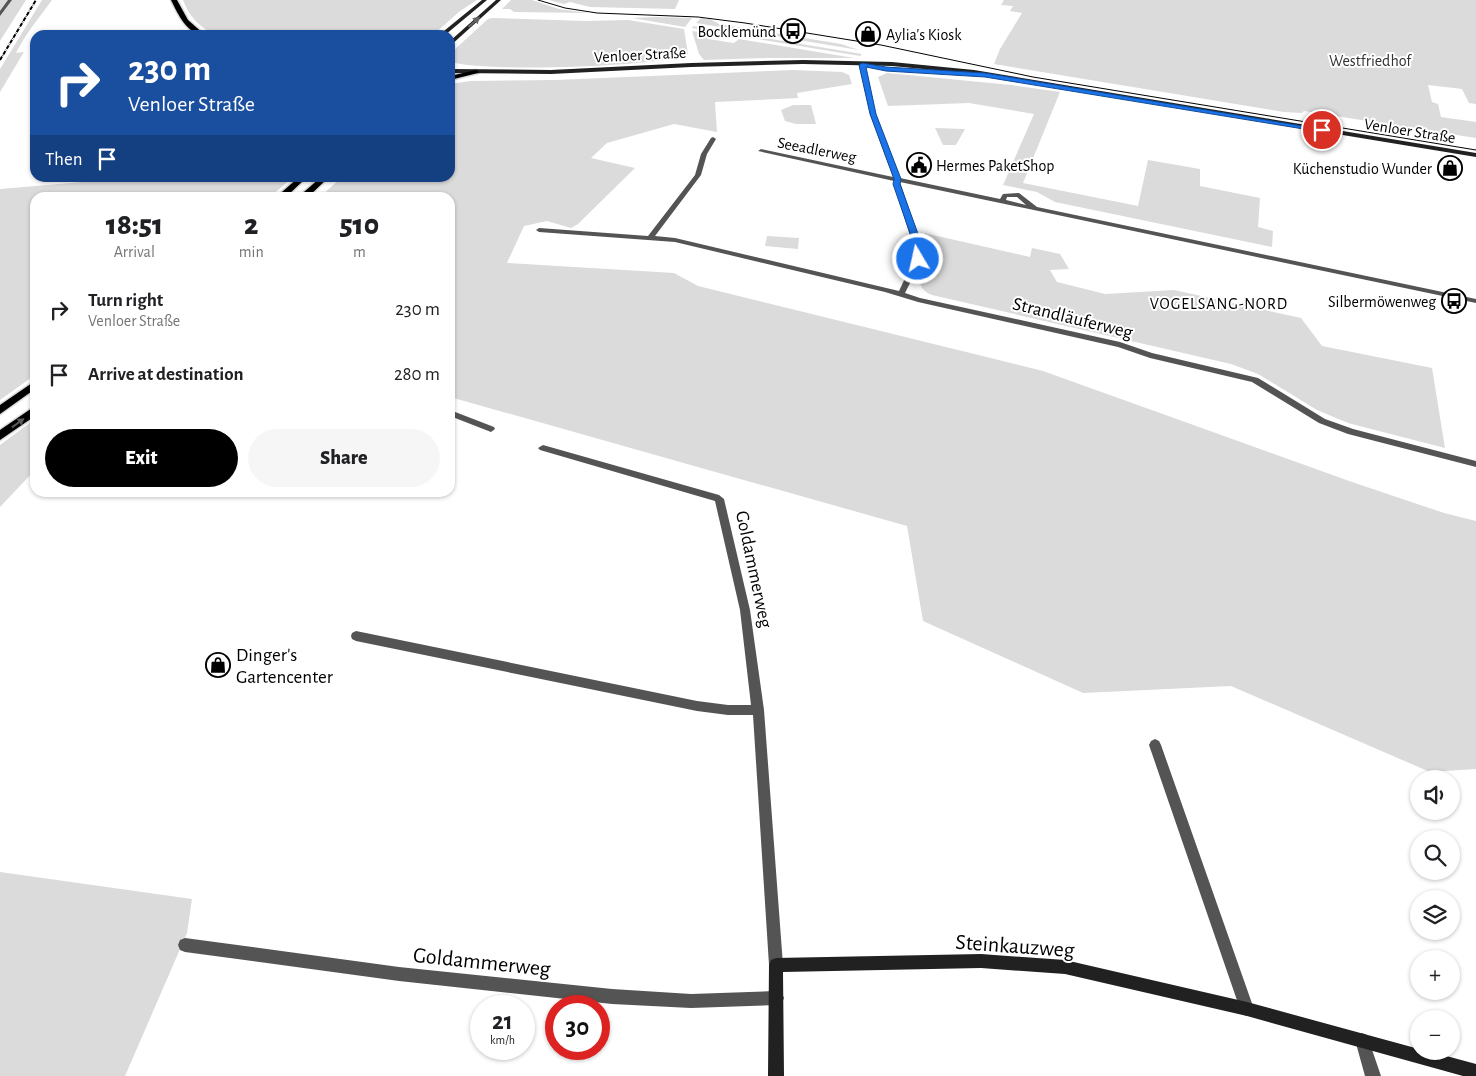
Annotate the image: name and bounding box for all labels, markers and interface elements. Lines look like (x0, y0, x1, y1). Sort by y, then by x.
one-way arrow (468, 16, 480, 28)
bus stop icon: Bocklemünd (780, 18, 806, 44)
shop icon: Aylia's Kiosk (855, 21, 881, 47)
place label: Bocklemünd (698, 24, 776, 40)
place label: Aylia's Kiosk (886, 27, 962, 44)
street label: Venloer Straße (594, 45, 687, 65)
icon: right (45, 50, 110, 115)
text: 230 m (128, 52, 211, 87)
park label: Westfriedhof (1329, 53, 1412, 69)
text: Venloer Straße (128, 93, 255, 115)
pin (1301, 109, 1343, 151)
icon: arrive (1308, 116, 1336, 144)
street label: Venloer Straße (1363, 116, 1457, 146)
street label: Seeadlerweg (776, 135, 858, 165)
icon: arrive (93, 145, 121, 173)
text: Then (45, 150, 83, 169)
public building icon: Hermes PaketShop (906, 152, 932, 178)
shop icon: Küchenstudio Wunder (1437, 155, 1463, 181)
place label: Hermes PaketShop (936, 158, 1054, 174)
place label: Küchenstudio Wunder (1293, 161, 1433, 177)
text: 18:51 (106, 210, 163, 240)
text: 2 (244, 210, 258, 240)
text: 510 (339, 210, 379, 240)
position arrow (891, 232, 943, 284)
text: Arrival (114, 244, 155, 260)
text: min (239, 244, 264, 260)
text: m (353, 244, 366, 260)
bus stop icon: Silbermöwenweg (1441, 288, 1467, 314)
text: Turn right (88, 291, 163, 310)
street label: Strandläuferweg (1011, 294, 1135, 343)
place label: Silbermöwenweg (1328, 294, 1436, 310)
icon: right (45, 296, 73, 324)
district label: VOGELSANG-NORD (1150, 296, 1288, 312)
text: 230 m (395, 300, 440, 319)
text: Venloer Straße (88, 313, 180, 329)
icon: arrive (45, 361, 73, 389)
text: Arrive at destination (88, 365, 244, 384)
text: 280 m (394, 365, 440, 384)
one-way arrow (11, 418, 24, 428)
button: Exit (45, 429, 238, 487)
button: Share (248, 429, 440, 487)
street label: Goldammerweg (732, 509, 775, 630)
place label: Dinger's Gartencenter (236, 646, 333, 687)
shop icon: Dinger's Gartencenter (205, 652, 231, 678)
map controls (1410, 770, 1460, 1060)
button: sound (1410, 770, 1460, 820)
button: search (1410, 830, 1460, 880)
button: layers (1410, 890, 1460, 940)
street label: Steinkauzweg (955, 931, 1075, 961)
street label: Goldammerweg (412, 944, 552, 980)
button: + (1410, 950, 1460, 1000)
speed limit sign: 30 (545, 995, 610, 1060)
text: 21 (492, 1009, 513, 1034)
button: − (1410, 1010, 1460, 1060)
text: km/h (490, 1034, 515, 1046)

